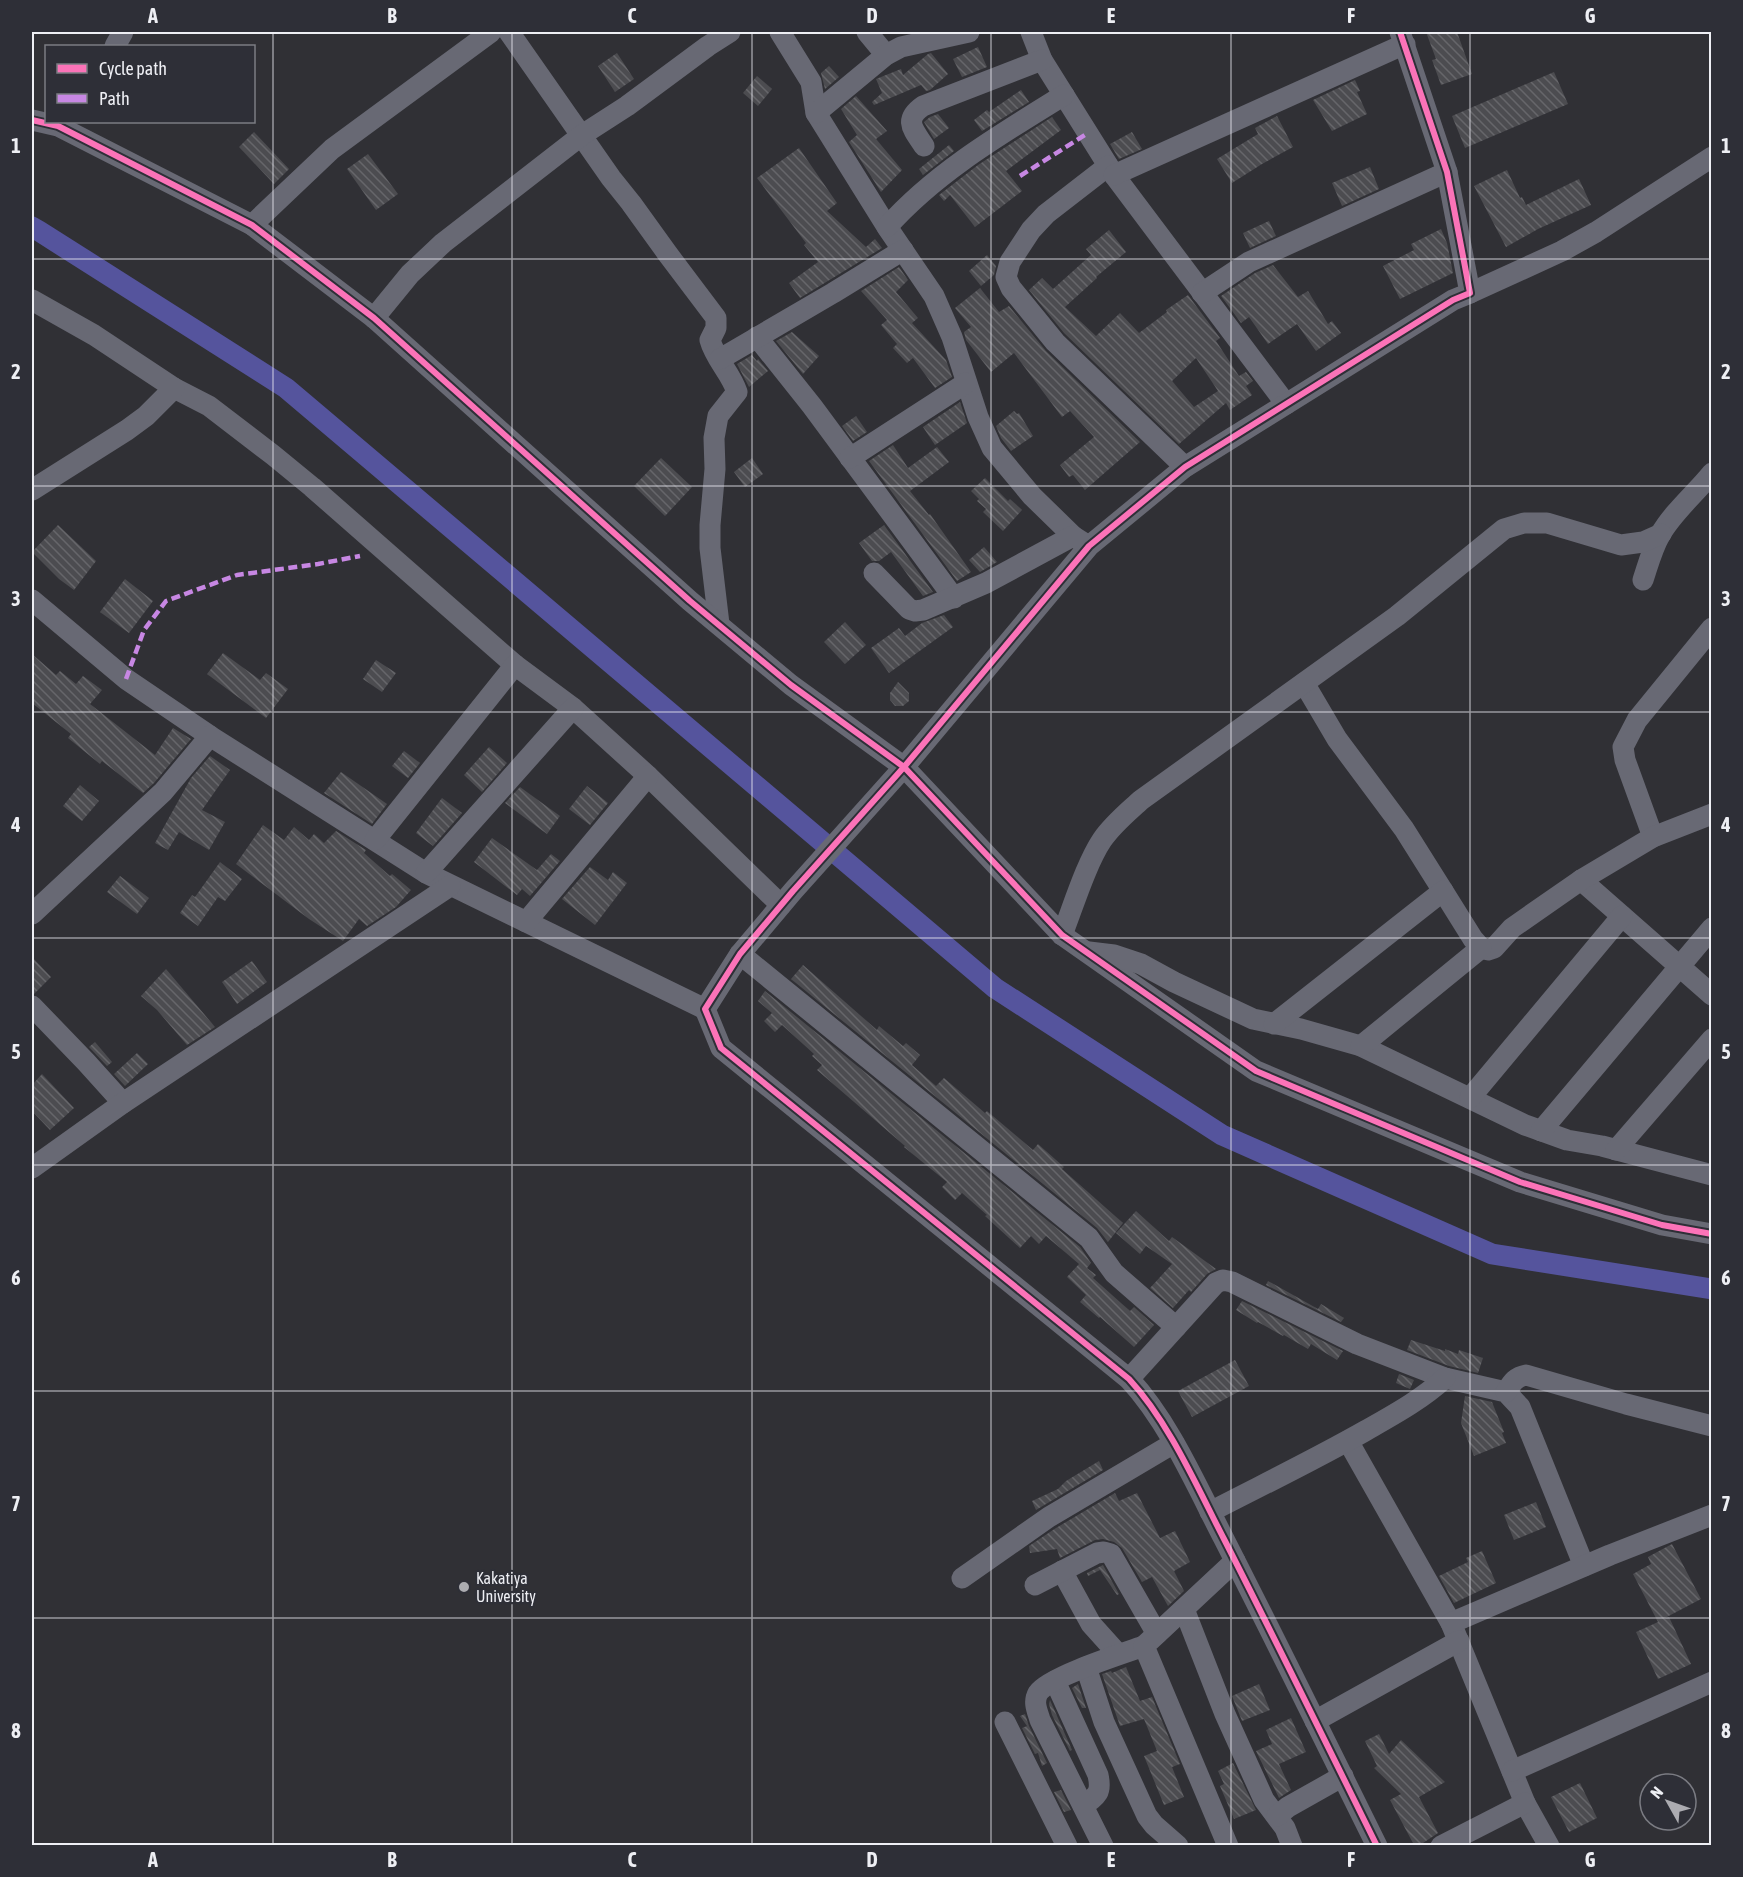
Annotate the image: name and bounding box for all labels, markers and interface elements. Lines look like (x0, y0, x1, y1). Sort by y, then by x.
text: A (147, 4, 158, 27)
text: B (387, 4, 397, 27)
text: C (628, 4, 637, 27)
text: D (866, 4, 878, 27)
text: E (1107, 4, 1116, 27)
text: F (1347, 4, 1355, 27)
text: G (1585, 4, 1596, 27)
legend (45, 45, 255, 123)
text: Cycle path (99, 58, 167, 79)
text: Path (99, 88, 130, 109)
text: 1 (11, 134, 21, 157)
text: 1 (1721, 134, 1731, 157)
text: 2 (11, 360, 21, 383)
text: 2 (1721, 360, 1731, 383)
text: 3 (11, 587, 21, 610)
text: 3 (1721, 587, 1731, 610)
text: 4 (10, 813, 21, 836)
text: 4 (1720, 813, 1731, 836)
text: 5 (11, 1040, 21, 1063)
text: 5 (1721, 1040, 1731, 1063)
text: 6 (11, 1266, 21, 1289)
text: 6 (1721, 1266, 1731, 1289)
text: 7 (11, 1492, 21, 1515)
text: 7 (1721, 1492, 1731, 1515)
place label: Kakatiya University (476, 1569, 536, 1606)
marker: Kakatiya University (457, 1580, 471, 1594)
text: 8 (11, 1719, 21, 1742)
text: 8 (1721, 1719, 1731, 1742)
north arrow (1638, 1772, 1698, 1832)
text: N (1647, 1783, 1666, 1802)
text: A (147, 1848, 158, 1871)
text: B (387, 1848, 397, 1871)
text: C (628, 1848, 637, 1871)
text: D (866, 1848, 878, 1871)
text: E (1107, 1848, 1116, 1871)
text: F (1347, 1848, 1355, 1871)
text: G (1585, 1848, 1596, 1871)

